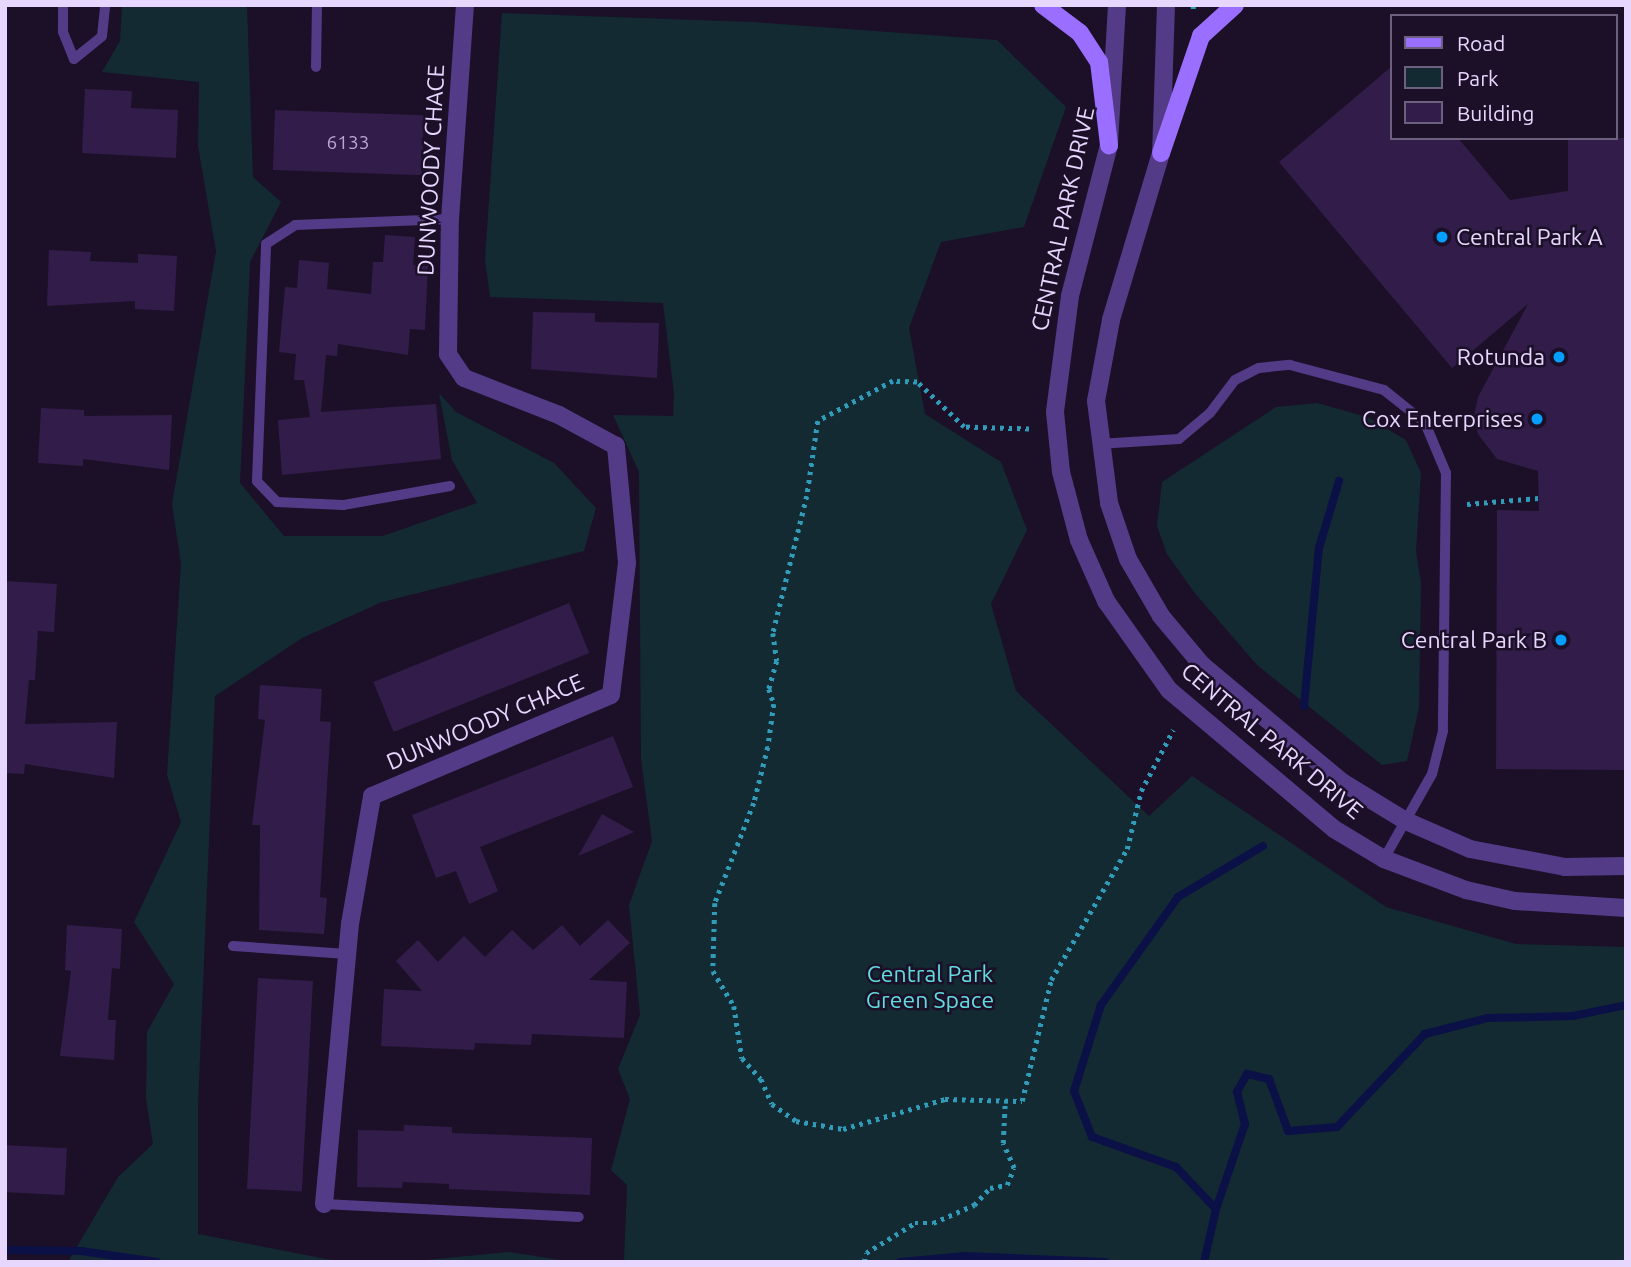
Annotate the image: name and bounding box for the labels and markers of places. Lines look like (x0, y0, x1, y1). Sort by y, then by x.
place label: Central Park A (1456, 223, 1603, 251)
marker: Central Park A (1434, 229, 1450, 245)
place label: Rotunda (1457, 343, 1545, 371)
marker: Rotunda (1551, 349, 1567, 365)
place label: Cox Enterprises (1362, 405, 1523, 433)
marker: Cox Enterprises (1529, 411, 1545, 427)
place label: Central Park B (1401, 626, 1547, 654)
marker: Central Park B (1553, 632, 1569, 648)

